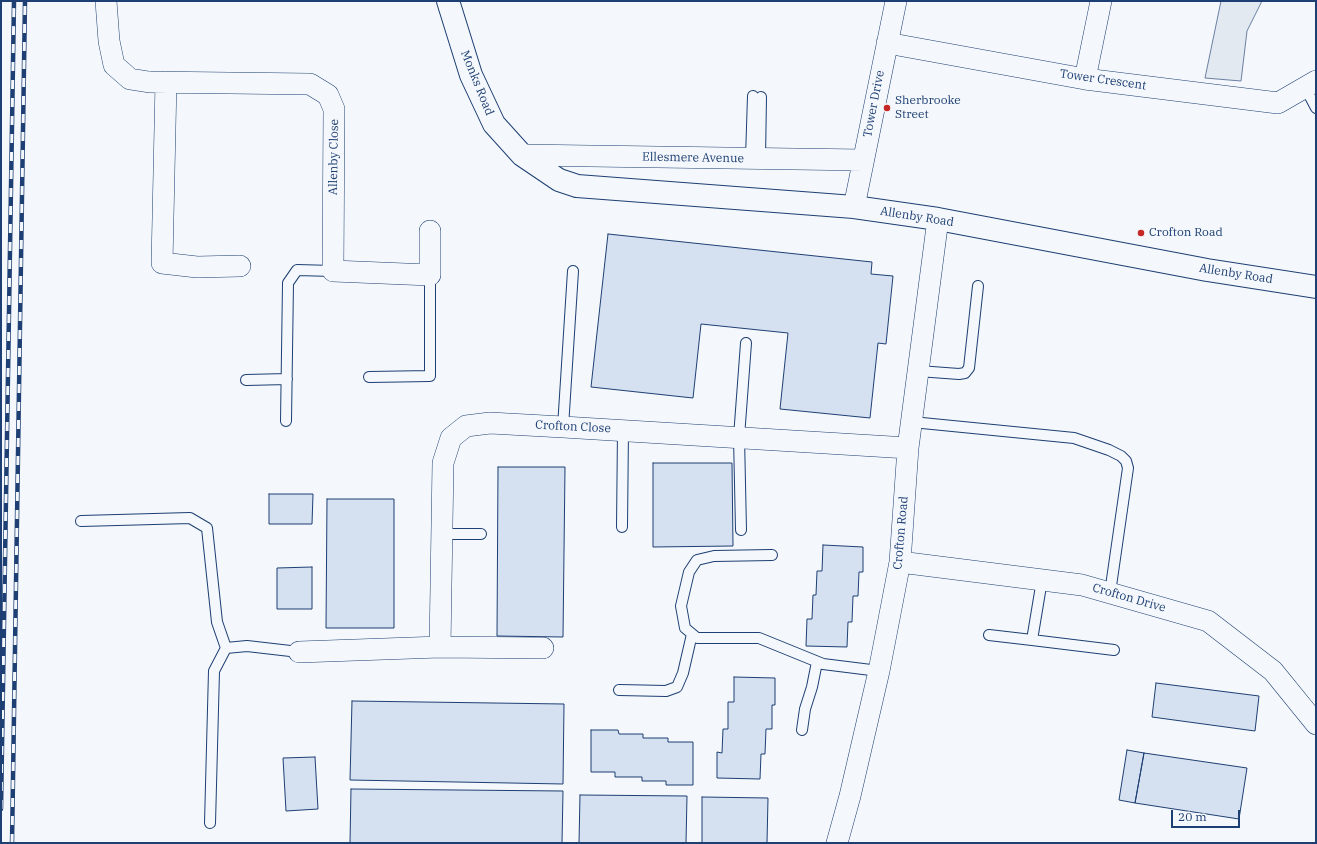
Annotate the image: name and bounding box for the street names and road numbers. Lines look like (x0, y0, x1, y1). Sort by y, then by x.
street label: Monks Road (457, 48, 497, 118)
street label: Tower Crescent (1059, 67, 1147, 93)
street label: Tower Drive (860, 69, 888, 139)
street label: Allenby Close (326, 119, 342, 195)
street label: Ellesmere Avenue (642, 150, 744, 166)
street label: Allenby Road (879, 204, 955, 230)
street label: Allenby Road (1198, 261, 1274, 287)
street label: Crofton Close (535, 418, 611, 436)
street label: Crofton Road (891, 496, 911, 570)
street label: Crofton Drive (1091, 581, 1167, 615)

